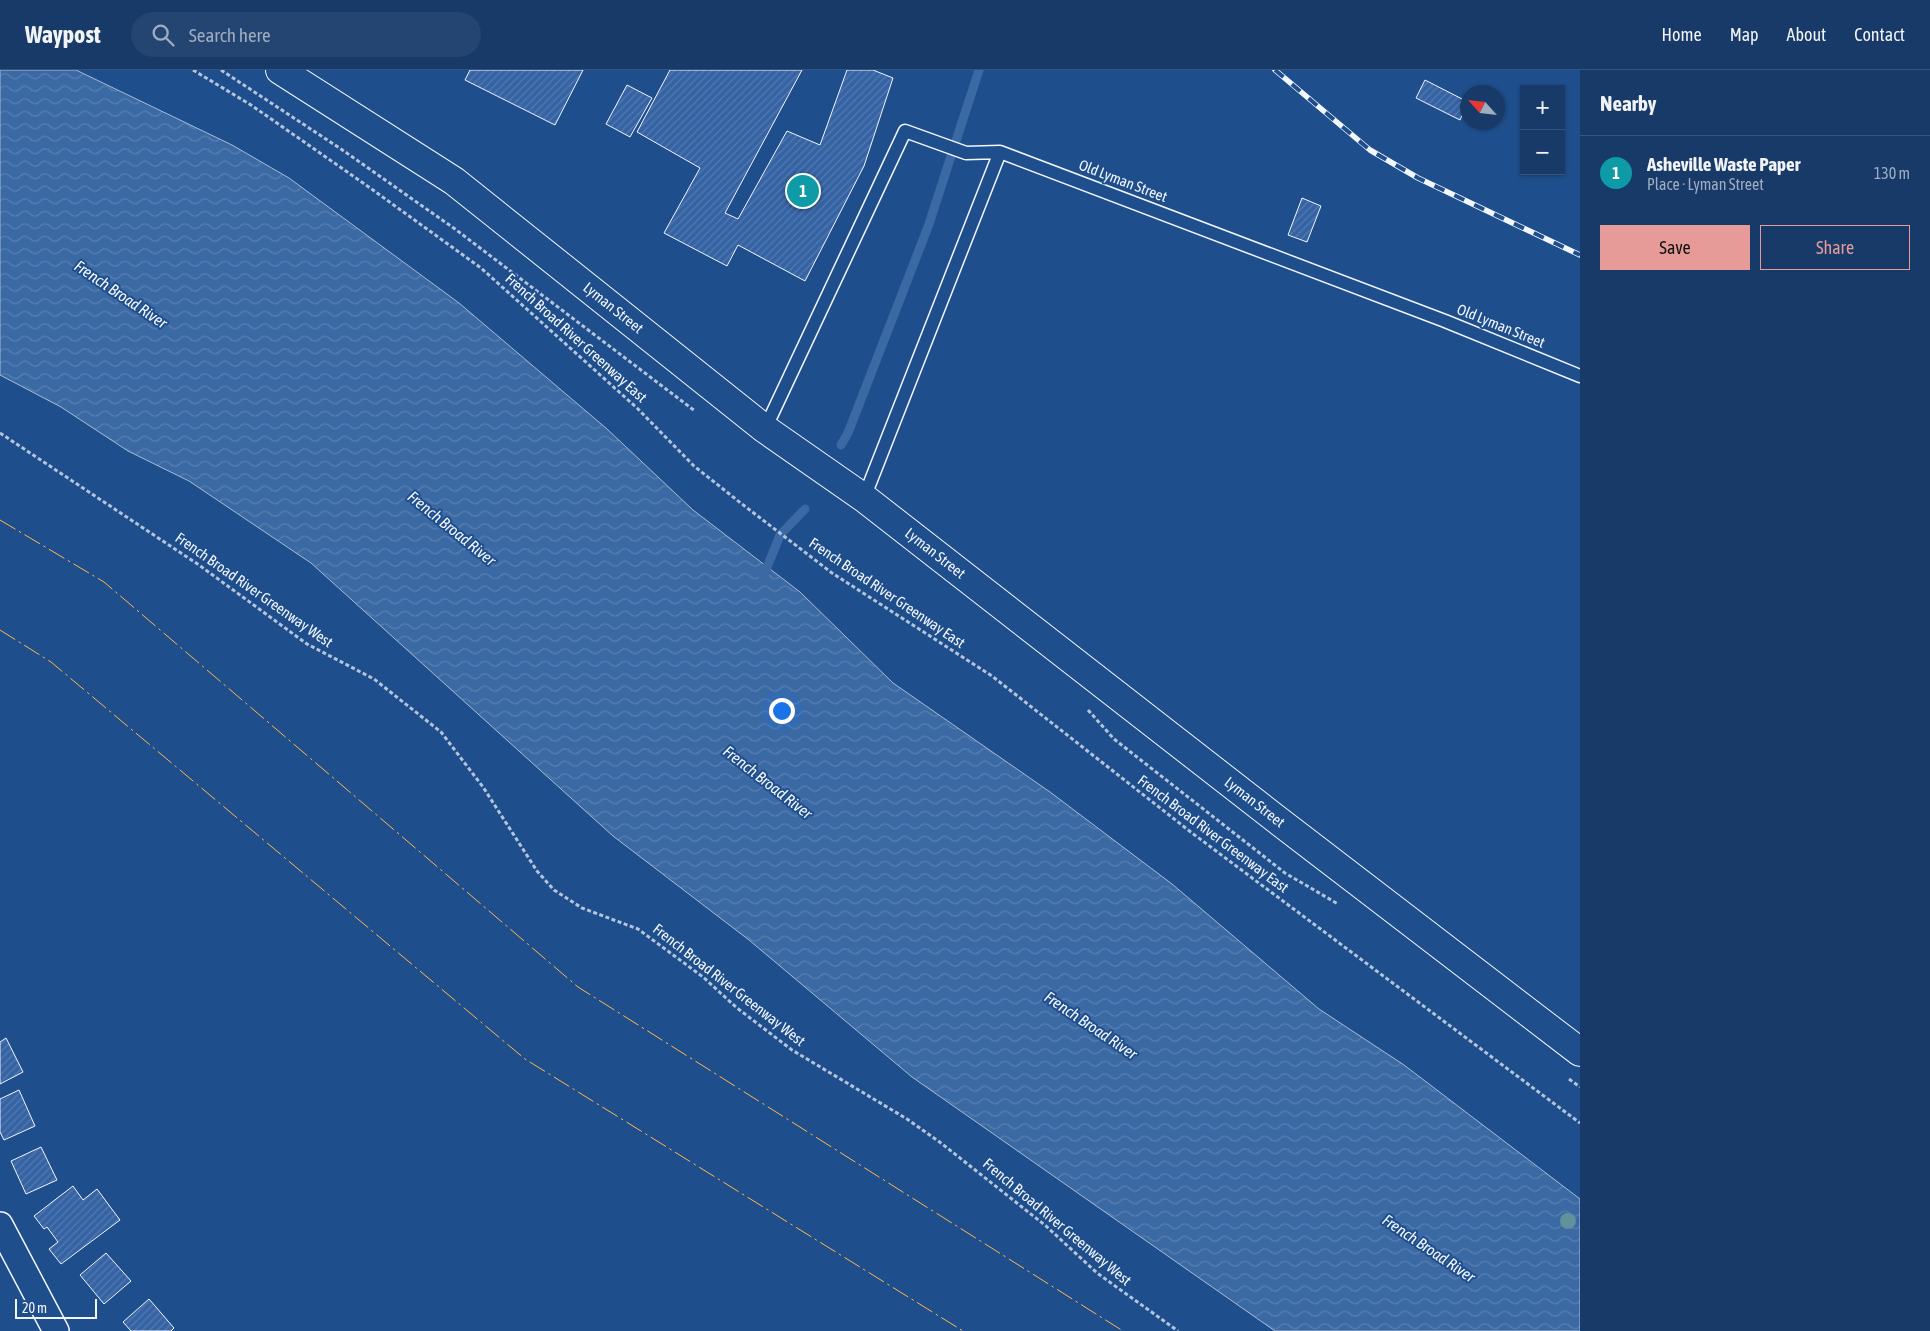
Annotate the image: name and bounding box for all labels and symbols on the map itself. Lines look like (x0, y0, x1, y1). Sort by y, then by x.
north arrow (1460, 85, 1505, 130)
street label: Old Lyman Street (1077, 156, 1170, 205)
pin: 1 (787, 172, 819, 210)
water label: French Broad River (71, 256, 172, 332)
street label: French Broad River Greenway East (502, 270, 651, 406)
street label: Lyman Street (580, 279, 647, 337)
street label: Old Lyman Street (1455, 300, 1548, 351)
water label: French Broad River (404, 487, 501, 570)
street label: Lyman Street (902, 524, 969, 582)
street label: French Broad River Greenway West (172, 529, 336, 651)
street label: French Broad River Greenway East (806, 534, 968, 651)
your location (769, 698, 795, 724)
water label: French Broad River (720, 742, 817, 823)
street label: French Broad River Greenway East (1135, 771, 1292, 896)
street label: Lyman Street (1221, 773, 1288, 831)
street label: French Broad River Greenway West (650, 920, 809, 1049)
water label: French Broad River (1041, 987, 1142, 1063)
street label: French Broad River Greenway West (980, 1155, 1135, 1289)
water label: French Broad River (1379, 1210, 1480, 1286)
scale bar (15, 1296, 98, 1319)

